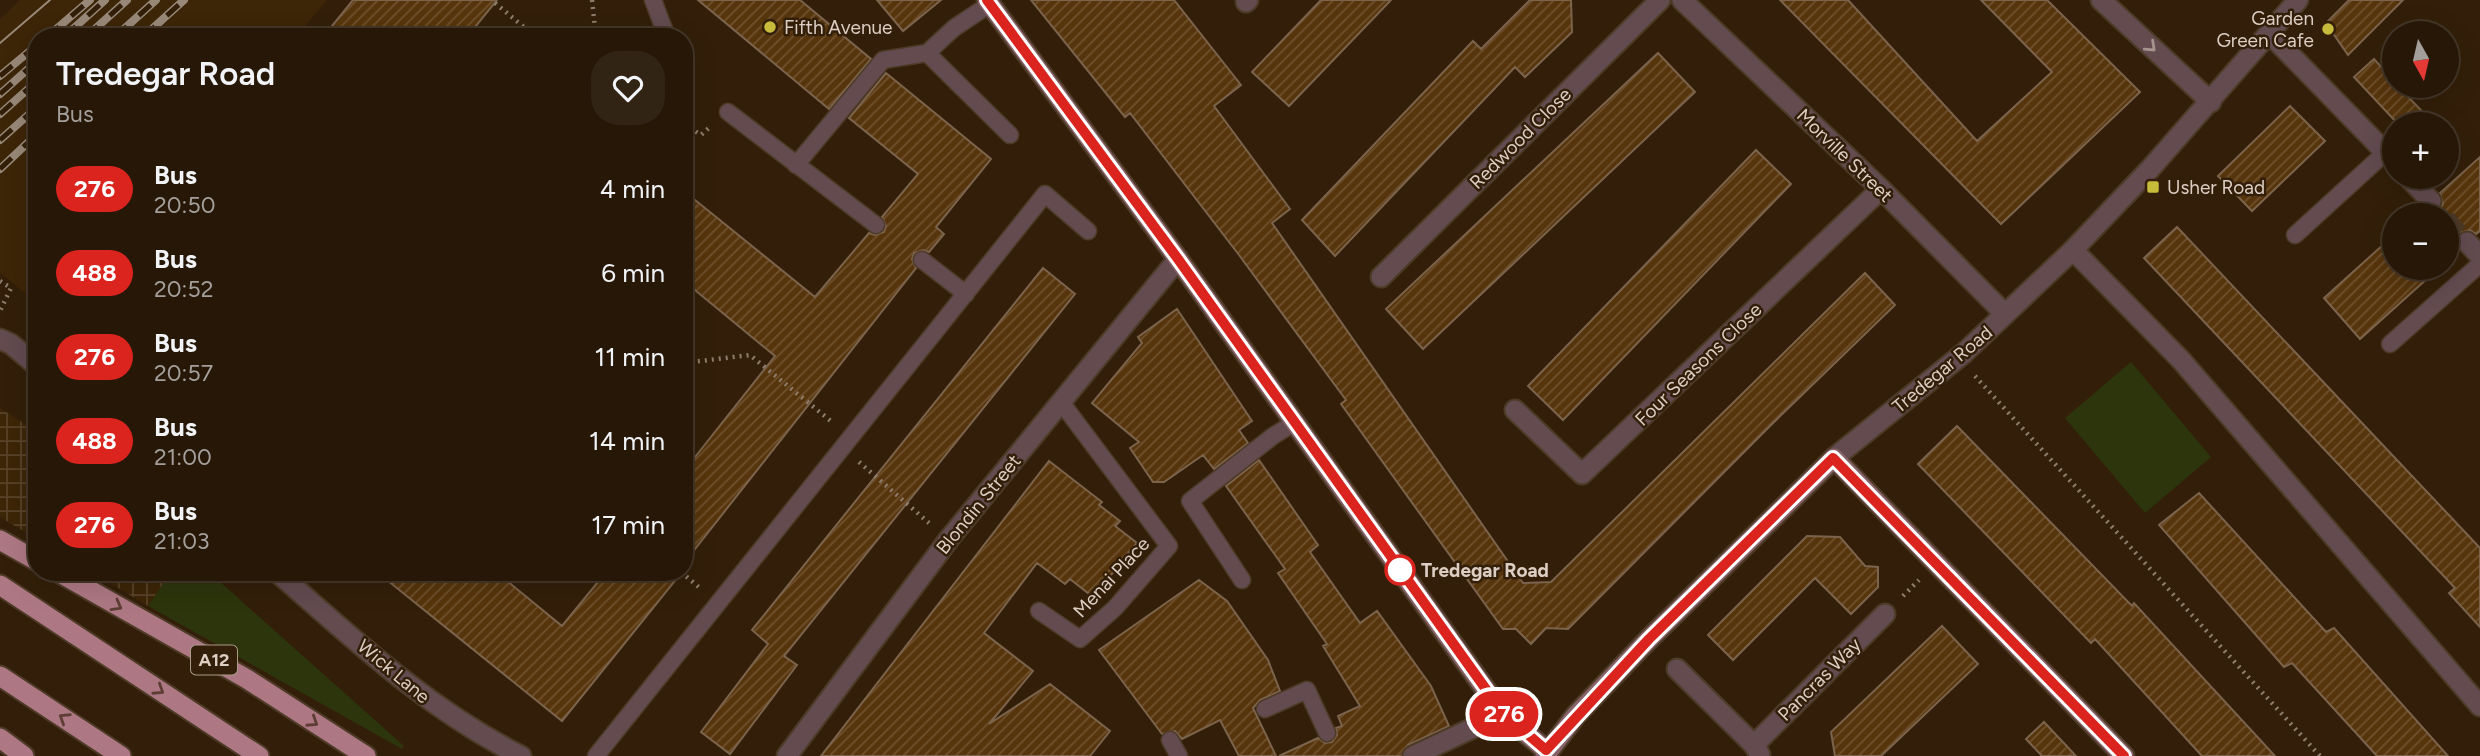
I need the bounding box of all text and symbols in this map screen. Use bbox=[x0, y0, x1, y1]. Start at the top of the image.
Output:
place label: Garden Green Cafe bbox=[2216, 7, 2314, 52]
place label: Fifth Avenue bbox=[784, 16, 892, 39]
marker: Fifth Avenue bbox=[762, 19, 778, 35]
marker: Garden Green Cafe bbox=[2320, 21, 2336, 37]
north arrow bbox=[2382, 21, 2459, 98]
map controls bbox=[2382, 21, 2459, 280]
one-way arrow bbox=[2143, 38, 2156, 51]
button: heart bbox=[591, 51, 665, 125]
text: Tredegar Road bbox=[56, 54, 275, 93]
street label: Redwood Close bbox=[1465, 83, 1576, 194]
text: Bus bbox=[56, 100, 94, 128]
street label: Morville Street bbox=[1792, 104, 1897, 207]
button: + bbox=[2382, 112, 2459, 189]
text: Bus bbox=[154, 159, 197, 191]
text: 4 min bbox=[600, 173, 665, 205]
text: 276 bbox=[74, 174, 115, 203]
place label: Usher Road bbox=[2167, 176, 2265, 199]
marker: Usher Road bbox=[2145, 179, 2161, 195]
text: 20:50 bbox=[154, 191, 215, 219]
button: − bbox=[2382, 203, 2459, 280]
text: Bus bbox=[154, 243, 197, 275]
text: 6 min bbox=[601, 257, 665, 289]
text: 488 bbox=[72, 258, 117, 287]
text: 20:52 bbox=[154, 275, 214, 303]
street label: Four Seasons Close bbox=[1630, 298, 1766, 431]
street label: Tredegar Road bbox=[1888, 321, 1997, 418]
text: Bus bbox=[154, 327, 197, 359]
text: 11 min bbox=[594, 341, 665, 373]
text: 276 bbox=[74, 342, 115, 371]
text: 20:57 bbox=[154, 359, 213, 387]
text: Bus bbox=[154, 411, 197, 443]
text: 14 min bbox=[589, 425, 665, 457]
text: 488 bbox=[72, 426, 117, 455]
text: 21:00 bbox=[154, 443, 212, 471]
street label: Blondin Street bbox=[931, 450, 1026, 559]
text: Bus bbox=[154, 495, 197, 527]
text: 17 min bbox=[591, 509, 665, 541]
text: 276 bbox=[74, 510, 115, 539]
text: 21:03 bbox=[154, 527, 209, 555]
street label: Menai Place bbox=[1068, 532, 1154, 622]
marker: Tredegar Road bbox=[1385, 555, 1415, 585]
place label: Tredegar Road bbox=[1421, 559, 1549, 582]
one-way arrow bbox=[110, 598, 122, 611]
street label: Pancras Way bbox=[1773, 633, 1866, 726]
street label: Wick Lane bbox=[353, 634, 435, 708]
road number: A12 bbox=[191, 646, 237, 674]
one-way arrow bbox=[151, 682, 164, 695]
line badge: 276 bbox=[1464, 691, 1544, 737]
text: 276 bbox=[1483, 699, 1525, 728]
one-way arrow bbox=[305, 713, 318, 726]
one-way arrow bbox=[59, 714, 72, 727]

